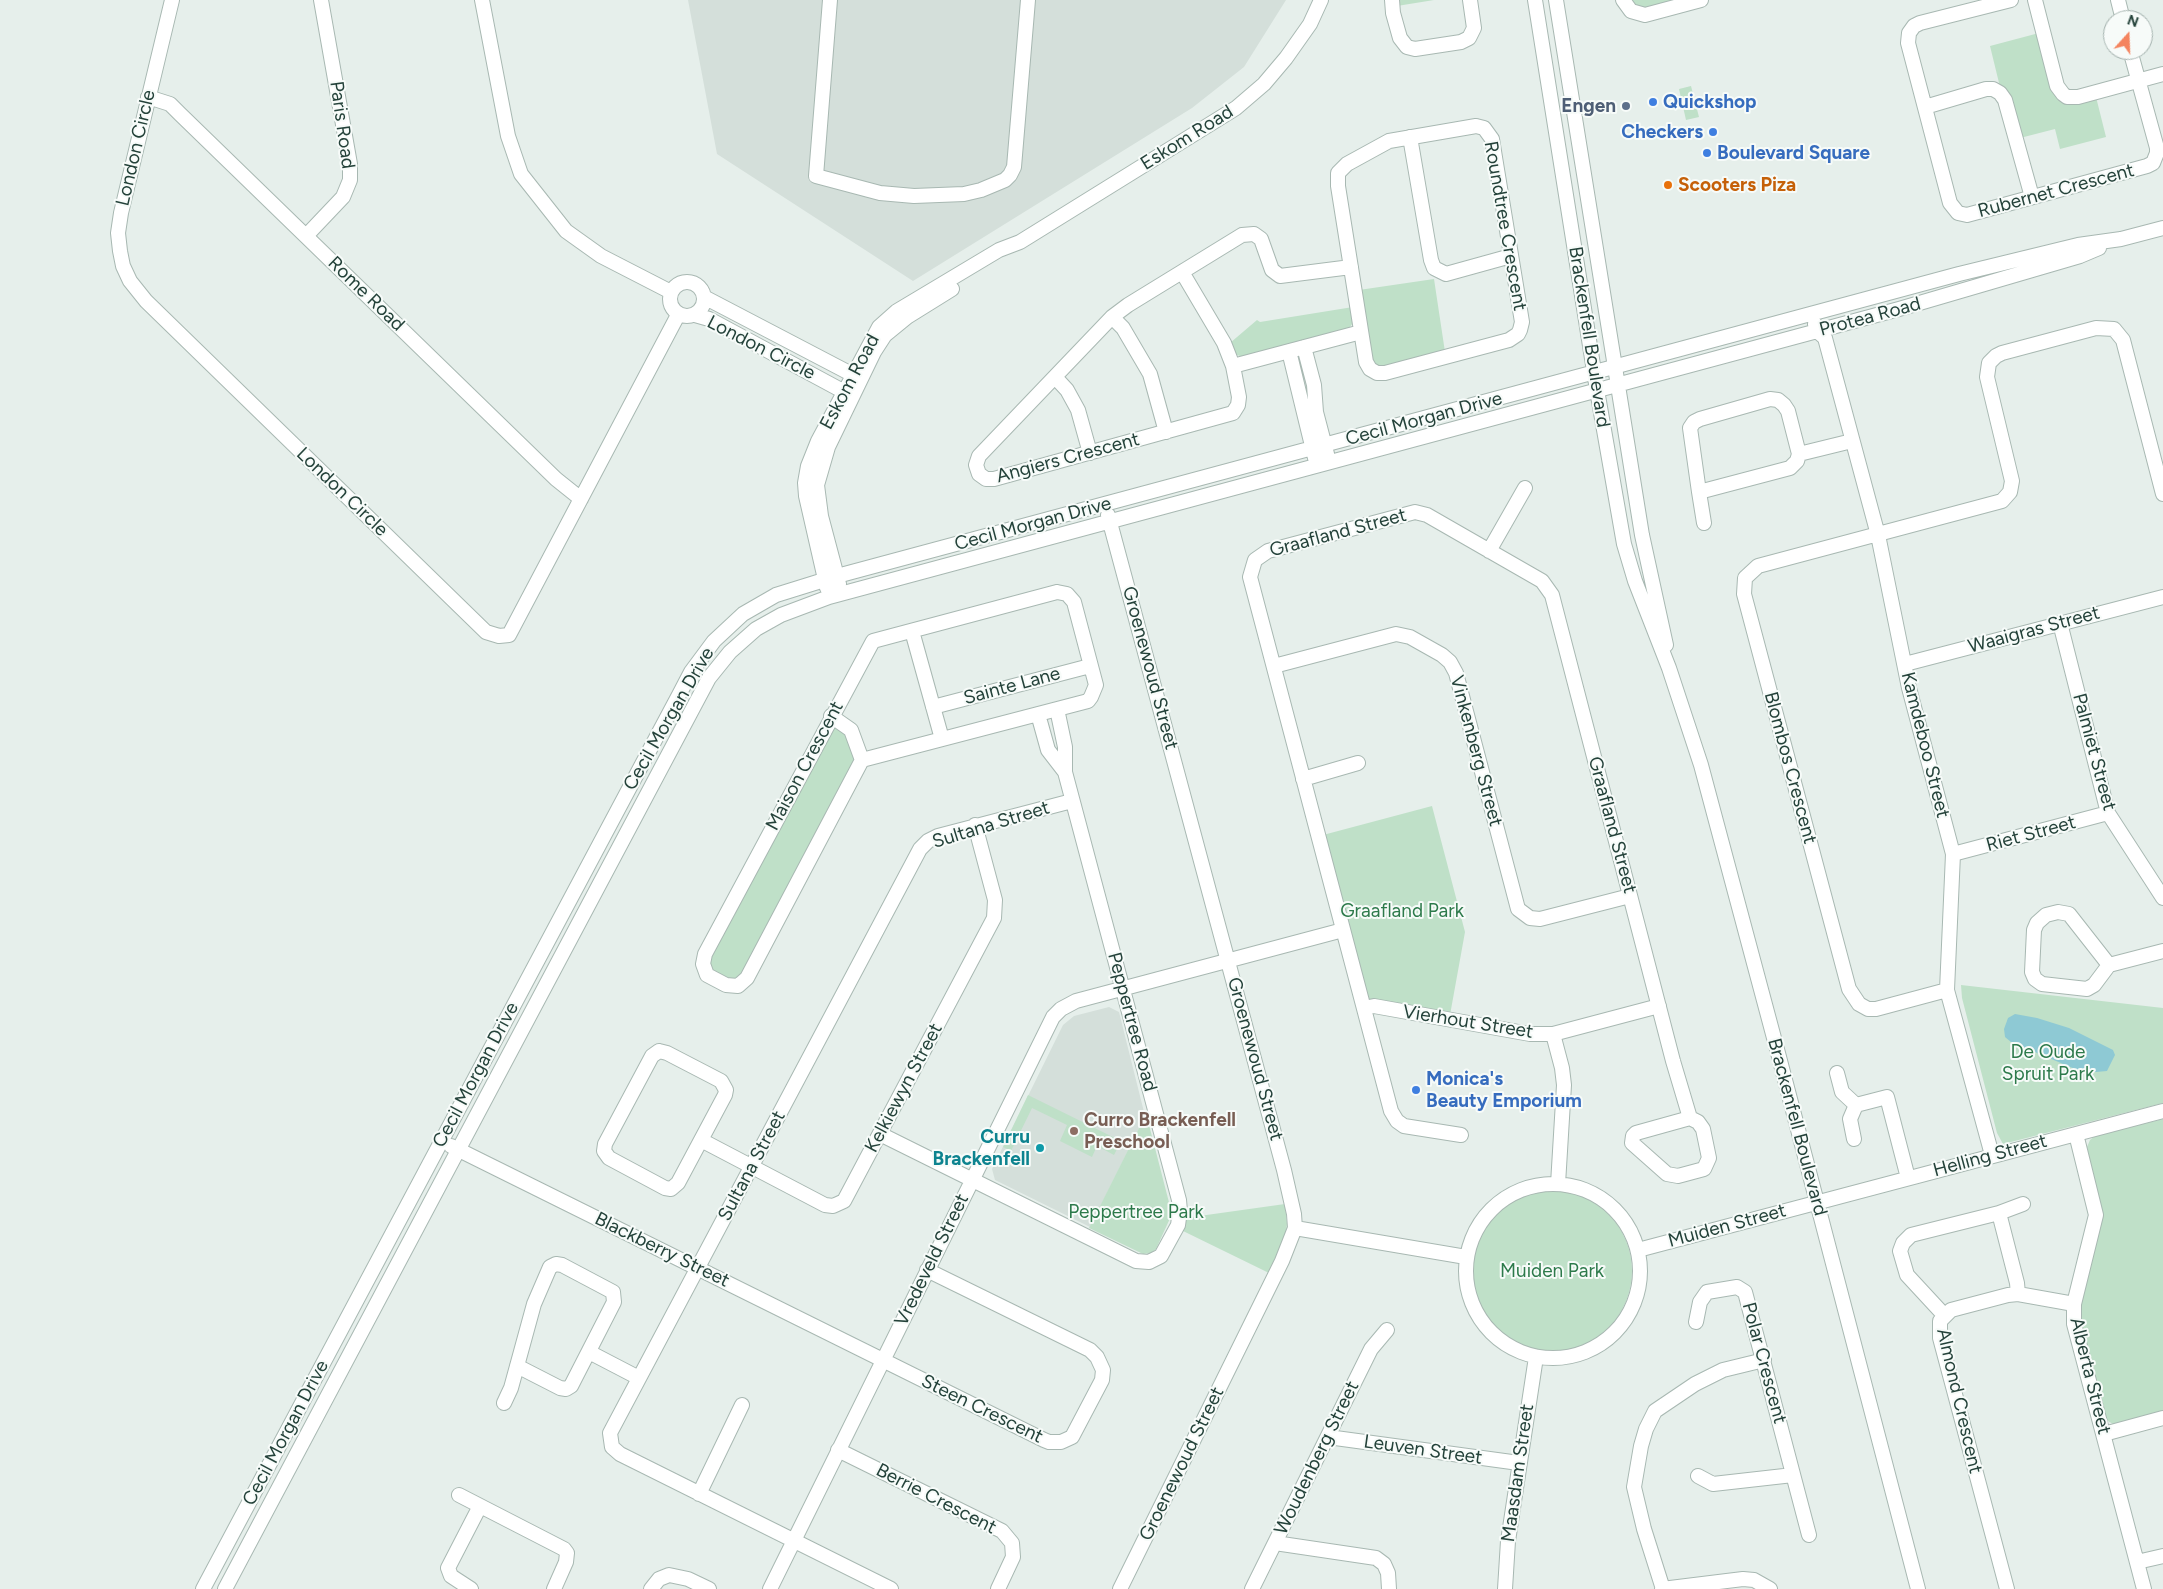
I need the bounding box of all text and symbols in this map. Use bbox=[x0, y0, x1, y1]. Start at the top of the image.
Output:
north arrow bbox=[2103, 10, 2153, 60]
text: N bbox=[2125, 12, 2141, 31]
street label: Paris Road bbox=[325, 80, 359, 170]
street label: London Circle bbox=[112, 88, 160, 208]
place label: Quickshop bbox=[1663, 91, 1756, 113]
place label: Engen bbox=[1561, 95, 1616, 117]
marker: Quickshop bbox=[1647, 96, 1659, 108]
marker: Engen bbox=[1620, 100, 1632, 112]
street label: Eskom Road bbox=[1137, 101, 1237, 175]
place label: Checkers bbox=[1621, 121, 1703, 143]
marker: Checkers bbox=[1707, 126, 1719, 138]
street label: Roundtree Crescent bbox=[1479, 139, 1531, 313]
place label: Boulevard Square bbox=[1717, 142, 1870, 164]
marker: Boulevard Square bbox=[1701, 147, 1713, 159]
street label: Rubernet Crescent bbox=[1975, 159, 2137, 223]
place label: Scooters Piza bbox=[1678, 174, 1796, 196]
marker: Scooters Piza bbox=[1662, 179, 1674, 191]
street label: Brackenfell Boulevard bbox=[1563, 245, 1615, 429]
street label: Rome Road bbox=[323, 252, 409, 336]
street label: Protea Road bbox=[1817, 293, 1923, 341]
street label: London Circle bbox=[703, 311, 819, 385]
street label: Eskom Road bbox=[815, 330, 885, 434]
street label: Cecil Morgan Drive bbox=[1343, 387, 1505, 451]
street label: Angiers Crescent bbox=[994, 428, 1142, 488]
street label: London Circle bbox=[292, 443, 392, 541]
street label: Cecil Morgan Drive bbox=[952, 492, 1114, 556]
street label: Graafland Street bbox=[1267, 504, 1409, 562]
street label: Groenewoud Street bbox=[1117, 584, 1183, 752]
street label: Waaigras Street bbox=[1966, 601, 2102, 659]
street label: Cecil Morgan Drive bbox=[619, 643, 719, 795]
street label: Sainte Lane bbox=[961, 662, 1063, 710]
street label: Kamdeboo Street bbox=[1896, 670, 1954, 820]
street label: Vinkenberg Street bbox=[1445, 673, 1507, 829]
street label: Blombos Crescent bbox=[1759, 689, 1821, 847]
street label: Palmiet Street bbox=[2067, 691, 2121, 813]
street label: Maison Crescent bbox=[761, 697, 849, 835]
street label: Graafland Street bbox=[1583, 754, 1641, 896]
street label: Sultana Street bbox=[930, 796, 1052, 854]
street label: Riet Street bbox=[1984, 811, 2078, 857]
park label: Graafland Park bbox=[1340, 900, 1464, 922]
street label: Peppertree Road bbox=[1102, 950, 1162, 1094]
street label: Groenewoud Street bbox=[1222, 975, 1288, 1143]
street label: Cecil Morgan Drive bbox=[428, 998, 524, 1152]
street label: Vierhout Street bbox=[1401, 1000, 1535, 1044]
street label: Kelkiewyn Street bbox=[860, 1019, 948, 1157]
street label: Brackenfell Boulevard bbox=[1762, 1036, 1832, 1218]
park label: De Oude Spruit Park bbox=[2002, 1041, 2094, 1085]
place label: Monica's Beauty Emporium bbox=[1426, 1068, 1582, 1112]
marker: Monica's Beauty Emporium bbox=[1410, 1084, 1422, 1096]
street label: Sultana Street bbox=[713, 1107, 791, 1225]
place label: Curro Brackenfell Preschool bbox=[1084, 1109, 1236, 1153]
marker: Curro Brackenfell Preschool bbox=[1068, 1125, 1080, 1137]
place label: Curru Brackenfell bbox=[933, 1126, 1030, 1170]
street label: Helling Street bbox=[1931, 1130, 2049, 1182]
marker: Curru Brackenfell bbox=[1034, 1142, 1046, 1154]
street label: Vredeveld Street bbox=[890, 1190, 974, 1330]
street label: Muiden Street bbox=[1666, 1199, 1788, 1253]
park label: Peppertree Park bbox=[1068, 1201, 1204, 1223]
street label: Blackberry Street bbox=[591, 1207, 733, 1293]
park label: Muiden Park bbox=[1500, 1260, 1604, 1282]
street label: Polar Crescent bbox=[1737, 1300, 1791, 1426]
street label: Alberta Street bbox=[2064, 1315, 2116, 1437]
street label: Almond Crescent bbox=[1931, 1326, 1987, 1476]
street label: Cecil Morgan Drive bbox=[238, 1356, 334, 1510]
street label: Steen Crescent bbox=[917, 1370, 1047, 1448]
street label: Woudenberg Street bbox=[1270, 1377, 1364, 1539]
street label: Groenewoud Street bbox=[1135, 1383, 1229, 1545]
street label: Maasdam Street bbox=[1497, 1402, 1539, 1544]
street label: Leuven Street bbox=[1362, 1430, 1484, 1470]
street label: Berrie Crescent bbox=[872, 1459, 1000, 1539]

